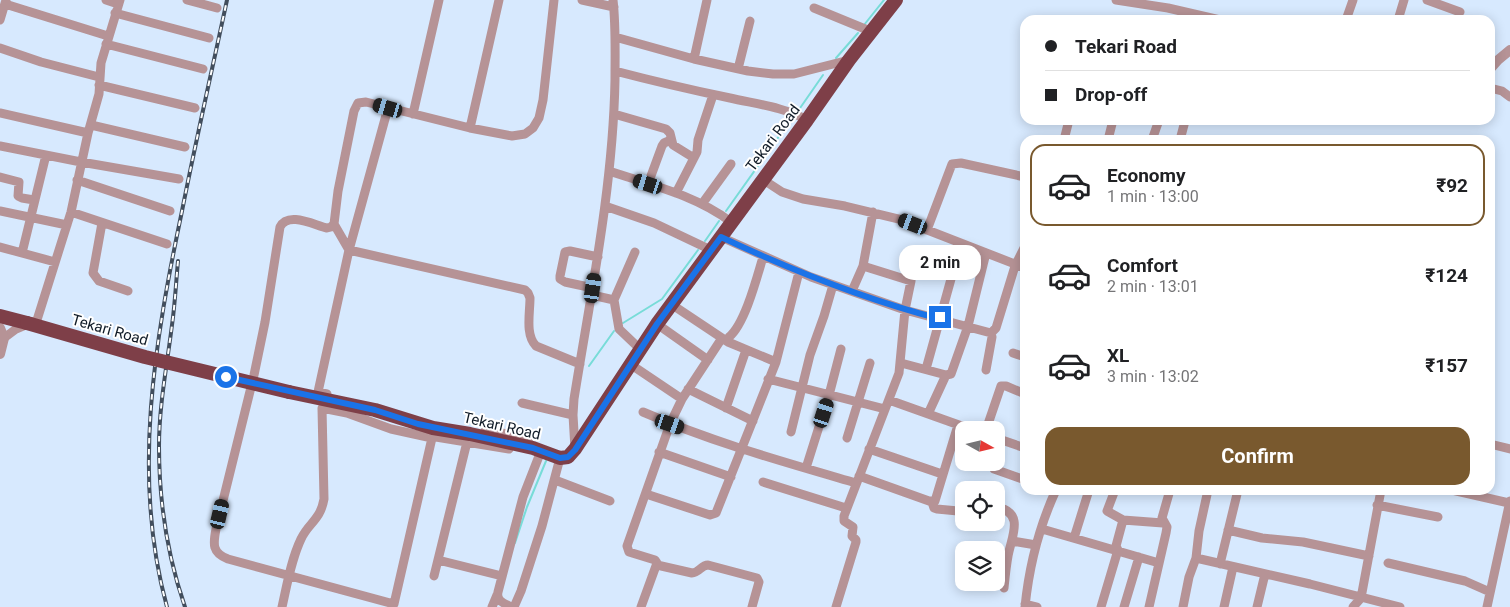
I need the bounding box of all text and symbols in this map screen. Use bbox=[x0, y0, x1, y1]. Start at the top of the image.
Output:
text: Tekari Road bbox=[1075, 35, 1177, 58]
text: Drop-off bbox=[1075, 83, 1147, 106]
car bbox=[371, 97, 404, 119]
street label: Tekari Road bbox=[742, 101, 804, 175]
icon: car bbox=[1047, 163, 1092, 208]
text: Economy bbox=[1107, 164, 1186, 187]
car bbox=[631, 172, 664, 196]
text: ₹92 bbox=[1436, 174, 1468, 197]
text: 1 min · 13:00 bbox=[1107, 187, 1199, 206]
car bbox=[896, 212, 929, 236]
callout: 2 min bbox=[899, 244, 981, 280]
text: 2 min bbox=[920, 253, 960, 272]
icon: car bbox=[1047, 253, 1092, 298]
text: Comfort bbox=[1107, 254, 1178, 277]
text: ₹124 bbox=[1425, 264, 1468, 287]
car bbox=[583, 272, 602, 304]
text: 2 min · 13:01 bbox=[1107, 277, 1199, 296]
route end bbox=[929, 306, 951, 328]
street label: Tekari Road bbox=[70, 310, 150, 350]
icon: car bbox=[1047, 343, 1092, 388]
text: XL bbox=[1107, 344, 1129, 367]
text: ₹157 bbox=[1425, 354, 1468, 377]
route start bbox=[215, 366, 237, 388]
text: 3 min · 13:02 bbox=[1107, 367, 1199, 386]
car bbox=[812, 396, 835, 430]
street label: Tekari Road bbox=[462, 408, 542, 444]
car bbox=[653, 412, 686, 436]
north arrow bbox=[955, 421, 1005, 471]
map controls bbox=[955, 421, 1005, 591]
button: Confirm bbox=[1045, 427, 1470, 485]
button: locate bbox=[955, 481, 1005, 531]
car bbox=[209, 498, 230, 530]
button: layers bbox=[955, 541, 1005, 591]

